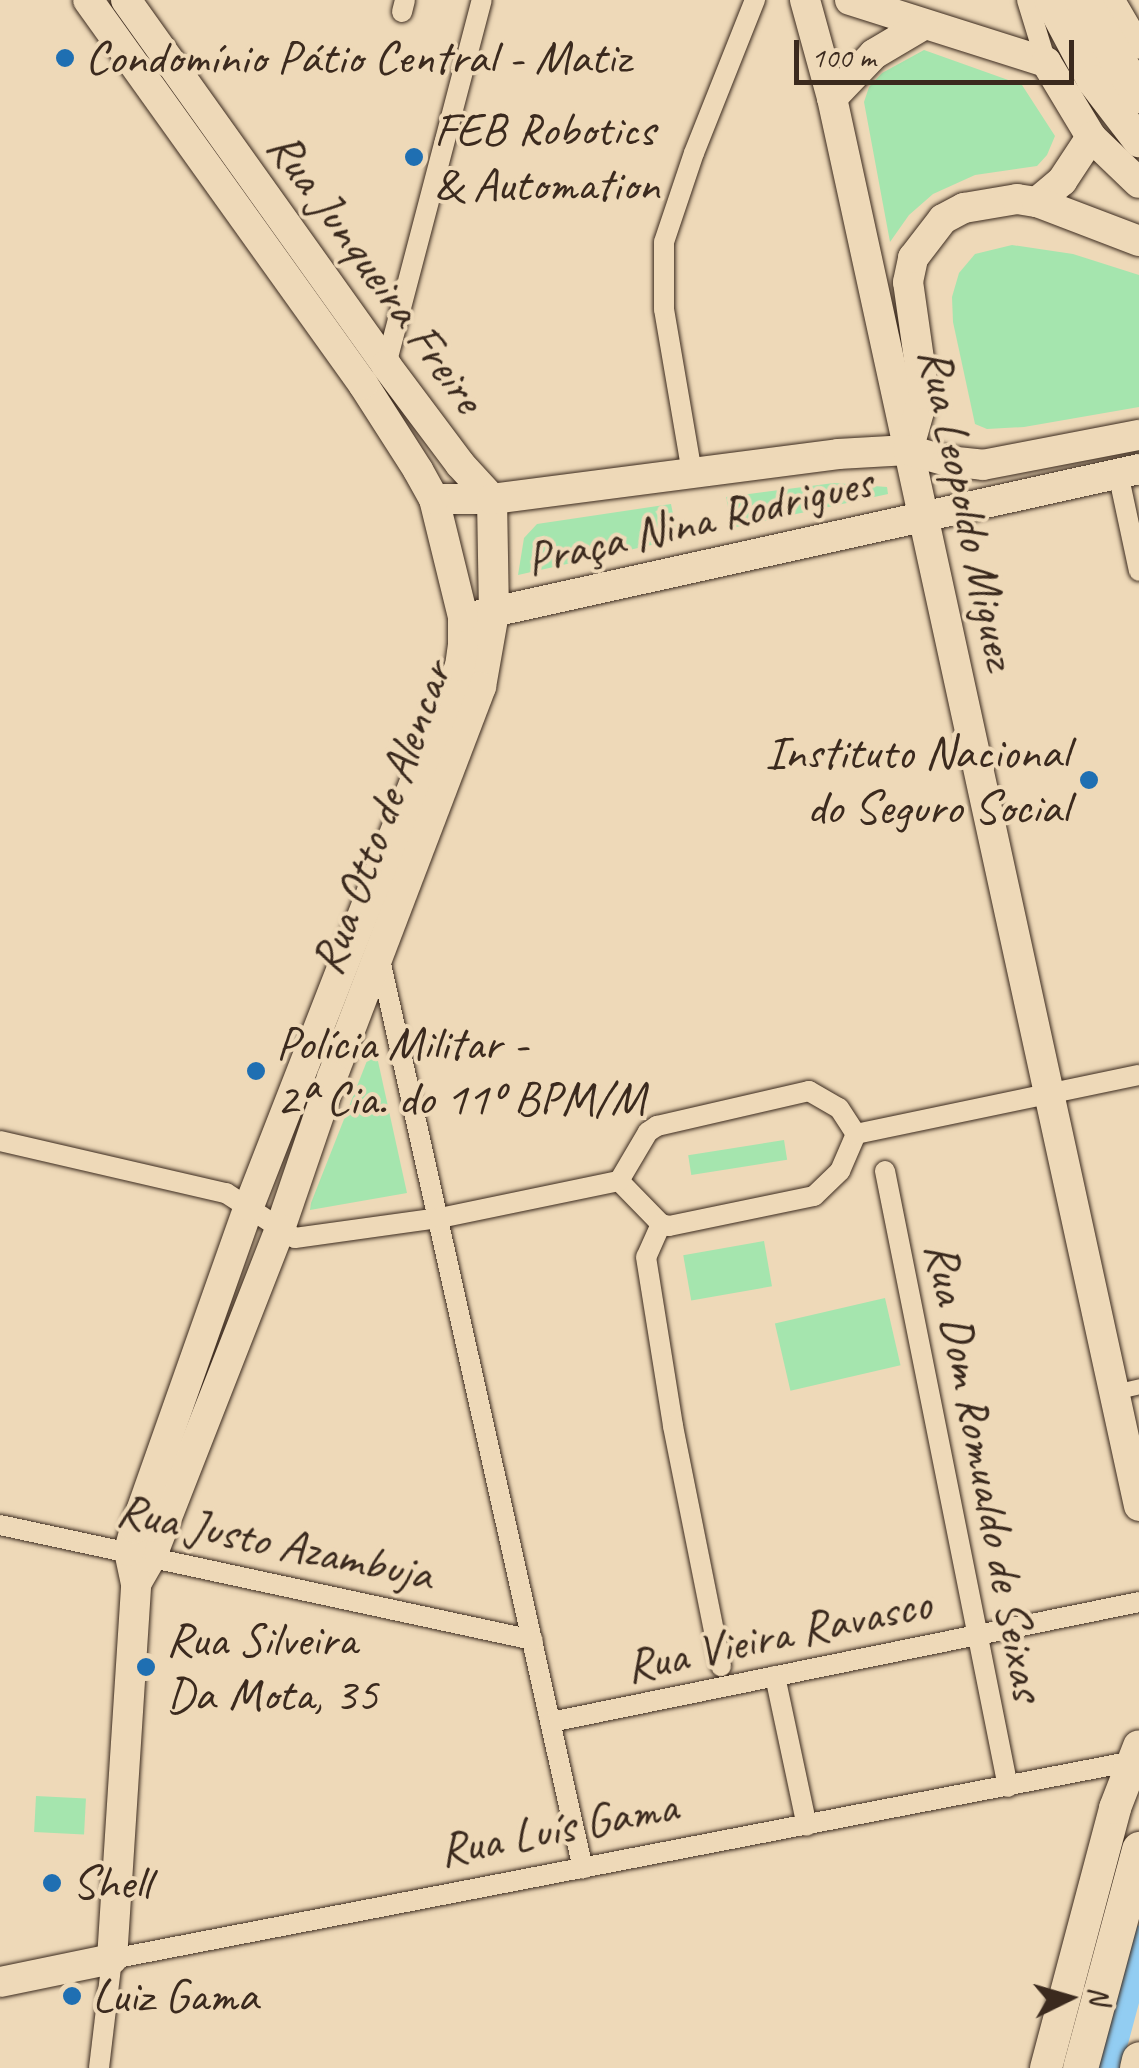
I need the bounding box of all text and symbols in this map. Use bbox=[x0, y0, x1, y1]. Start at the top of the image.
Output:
scale bar bbox=[799, 20, 1079, 82]
place label: Condomínio Pátio Central - Matiz bbox=[85, 29, 629, 87]
text: 100 m bbox=[811, 38, 876, 76]
marker: Condomínio Pátio Central - Matiz bbox=[54, 47, 76, 69]
place label: FEB Robotics & Automation bbox=[434, 100, 659, 213]
street label: Rua Junqueira Freire bbox=[256, 121, 496, 423]
marker: FEB Robotics & Automation bbox=[403, 146, 425, 168]
street label: Rua Leopoldo Miguez bbox=[906, 343, 1030, 673]
street label: Praça Nina Rodrigues bbox=[519, 453, 879, 589]
street label: Rua Otto de Alencar bbox=[298, 654, 464, 982]
place label: Instituto Nacional do Seguro Social bbox=[766, 723, 1069, 836]
marker: Instituto Nacional do Seguro Social bbox=[1078, 769, 1100, 791]
place label: Polícia Militar - 2ª Cia. do 11º BPM/M bbox=[276, 1014, 645, 1127]
marker: Polícia Militar - 2ª Cia. do 11º BPM/M bbox=[245, 1060, 267, 1082]
street label: Rua Dom Romualdo de Seixas bbox=[912, 1238, 1058, 1704]
street label: Rua Justo Azambuja bbox=[111, 1480, 439, 1604]
street label: Rua Vieira Ravasco bbox=[620, 1574, 936, 1696]
place label: Rua Silveira Da Mota, 35 bbox=[166, 1610, 377, 1723]
marker: Rua Silveira Da Mota, 35 bbox=[135, 1656, 157, 1678]
street label: Rua Luís Gama bbox=[436, 1777, 680, 1879]
place label: Shell bbox=[72, 1854, 150, 1912]
marker: Shell bbox=[41, 1872, 63, 1894]
north arrow bbox=[1019, 1948, 1119, 2048]
place label: Luiz Gama bbox=[92, 1967, 254, 2025]
marker: Luiz Gama bbox=[61, 1985, 83, 2007]
text: N bbox=[1081, 1985, 1118, 2006]

